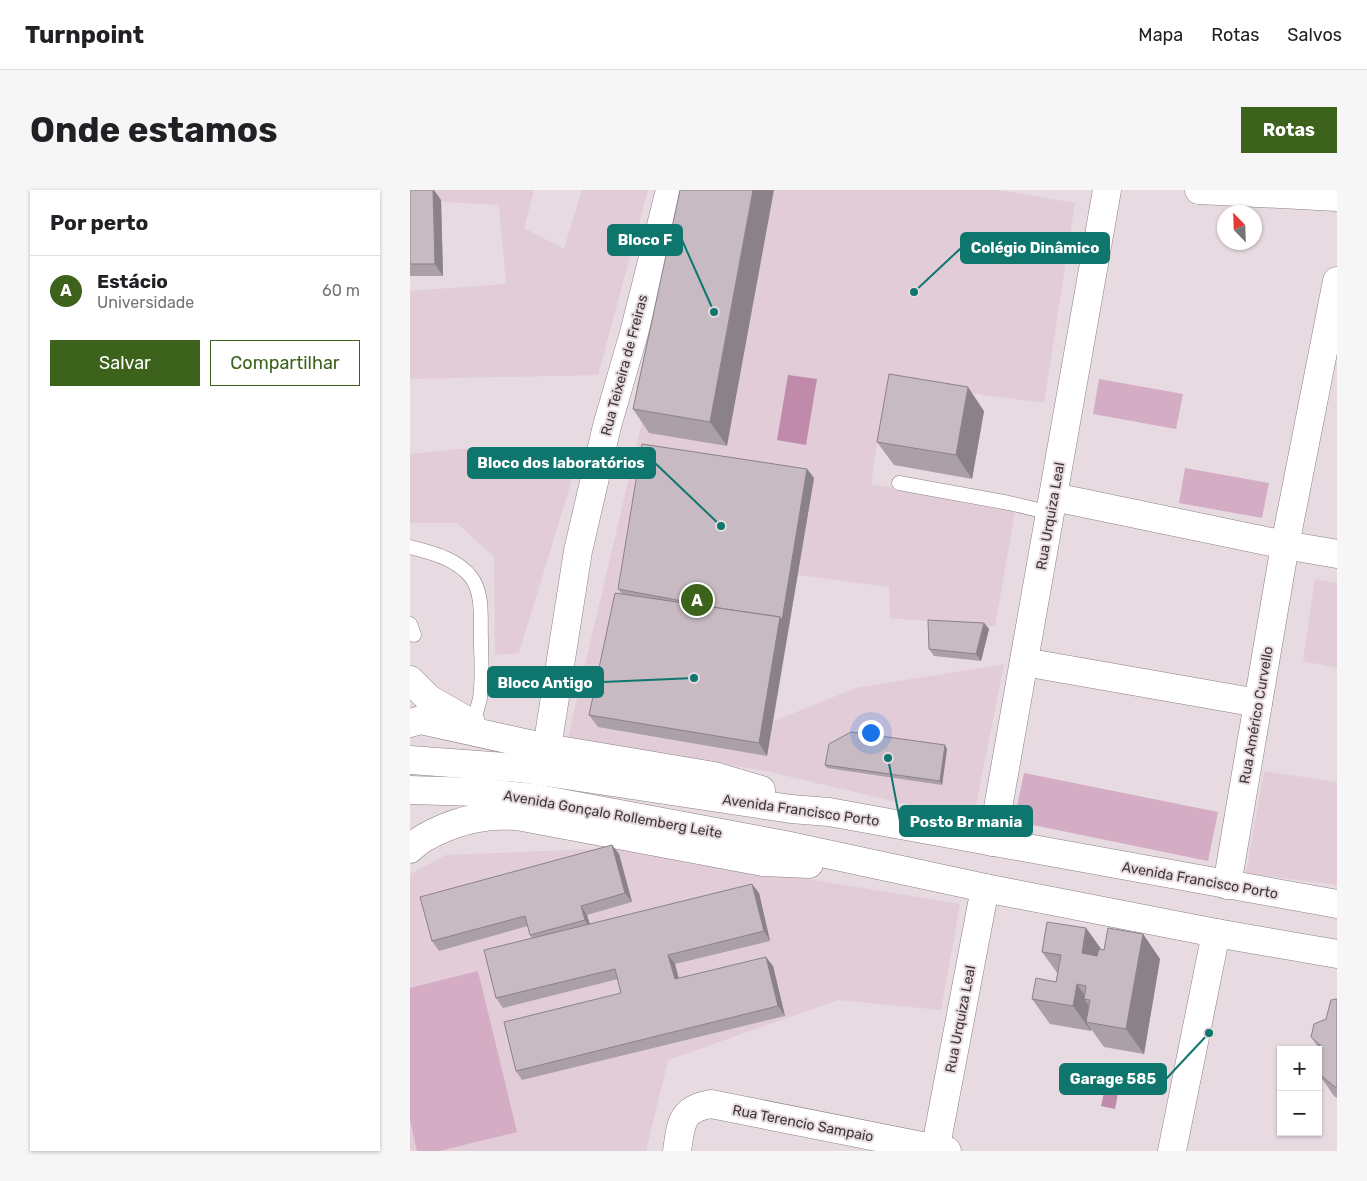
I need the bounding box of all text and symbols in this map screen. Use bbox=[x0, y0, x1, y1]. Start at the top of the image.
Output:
text: Turnpoint bbox=[25, 21, 144, 49]
text: Mapa bbox=[1138, 24, 1183, 46]
text: Rotas bbox=[1211, 24, 1259, 46]
text: Salvos bbox=[1287, 24, 1342, 46]
button: Rotas bbox=[1241, 107, 1337, 153]
text: Onde estamos bbox=[30, 109, 278, 151]
north arrow bbox=[1217, 205, 1262, 250]
text: Por perto bbox=[50, 210, 148, 235]
callout: Bloco F bbox=[608, 225, 682, 255]
text: Bloco F bbox=[618, 231, 672, 249]
callout: Colégio Dinâmico bbox=[961, 233, 1109, 263]
text: Colégio Dinâmico bbox=[971, 239, 1099, 257]
text: Estácio bbox=[97, 270, 168, 293]
text: A bbox=[60, 281, 72, 300]
text: 60 m bbox=[322, 281, 360, 300]
text: Universidade bbox=[97, 293, 194, 312]
street label: Rua Teixeira de Freiras bbox=[597, 293, 652, 438]
button: Salvar bbox=[50, 340, 200, 386]
button: Compartilhar bbox=[210, 340, 360, 386]
callout: Bloco dos laboratórios bbox=[468, 448, 655, 478]
text: Bloco dos laboratórios bbox=[477, 454, 645, 472]
street label: Rua Urquiza Leal bbox=[1033, 461, 1068, 571]
pin: A bbox=[681, 581, 713, 619]
street label: Rua Américo Curvello bbox=[1236, 645, 1277, 785]
callout: Bloco Antigo bbox=[488, 667, 603, 697]
text: Bloco Antigo bbox=[497, 674, 593, 692]
your location bbox=[858, 720, 884, 746]
street label: Avenida Gonçalo Rollemberg Leite bbox=[502, 787, 724, 842]
street label: Avenida Francisco Porto bbox=[721, 791, 880, 830]
callout: Posto Br mania bbox=[900, 806, 1032, 836]
text: Posto Br mania bbox=[910, 813, 1022, 831]
street label: Avenida Francisco Porto bbox=[1121, 858, 1279, 903]
street label: Rua Urquiza Leal bbox=[942, 964, 979, 1074]
map controls bbox=[1277, 1046, 1322, 1136]
button: + bbox=[1277, 1046, 1322, 1091]
callout: Garage 585 bbox=[1060, 1064, 1166, 1094]
text: Garage 585 bbox=[1070, 1070, 1156, 1088]
button: − bbox=[1277, 1091, 1322, 1136]
street label: Rua Terencio Sampaio bbox=[731, 1101, 875, 1146]

